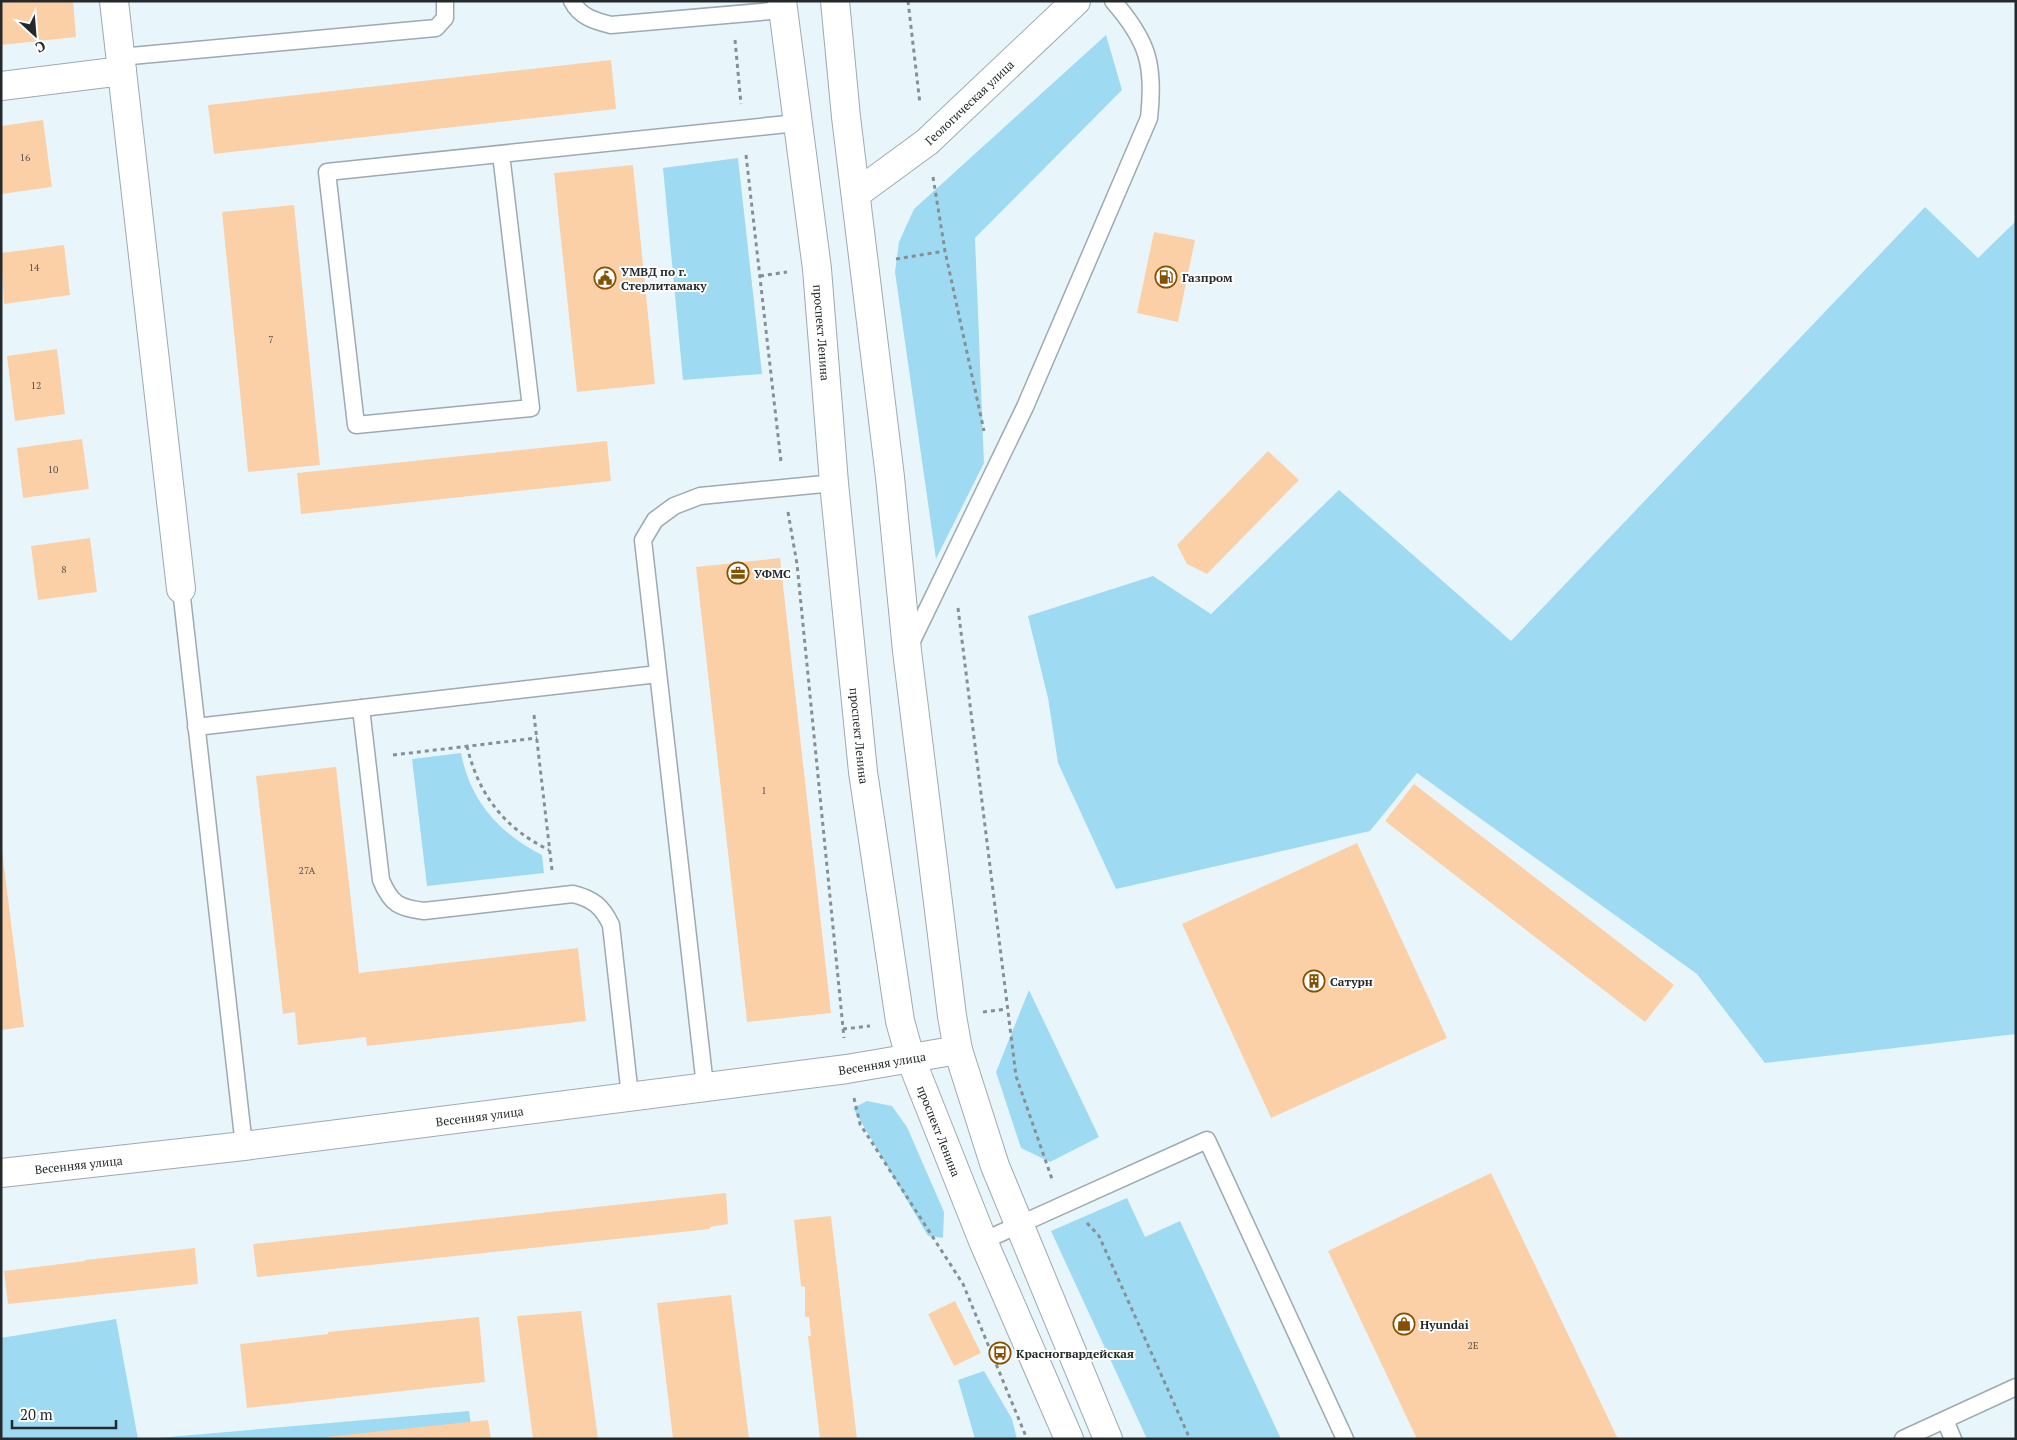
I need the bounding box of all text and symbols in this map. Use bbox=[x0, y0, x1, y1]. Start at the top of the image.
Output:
north arrow bbox=[10, 10, 60, 60]
text: С bbox=[33, 37, 49, 58]
street label: Геологическая улица bbox=[921, 56, 1017, 148]
house number: 16 bbox=[20, 151, 31, 164]
house number: 14 bbox=[29, 261, 40, 274]
place label: УМВД по г. Стерлитамаку bbox=[621, 264, 707, 293]
fuel station icon: Газпром bbox=[1154, 265, 1178, 289]
public building icon: УМВД по г. Стерлитамаку bbox=[593, 266, 617, 290]
place label: Газпром bbox=[1182, 270, 1233, 285]
street label: проспект Ленина bbox=[811, 284, 833, 381]
house number: 7 bbox=[268, 333, 274, 346]
house number: 12 bbox=[31, 379, 41, 392]
house number: 10 bbox=[48, 463, 58, 476]
office icon: УФМС bbox=[726, 561, 750, 585]
house number: 8 bbox=[61, 563, 67, 576]
place label: УФМС bbox=[754, 566, 791, 581]
street label: проспект Ленина bbox=[847, 687, 872, 785]
house number: 1 bbox=[761, 784, 767, 797]
house number: 27А bbox=[299, 864, 316, 877]
building icon: Сатурн bbox=[1302, 969, 1326, 993]
place label: Сатурн bbox=[1330, 974, 1373, 989]
street label: Весенняя улица bbox=[838, 1048, 927, 1078]
street label: проспект Ленина bbox=[914, 1083, 964, 1179]
street label: Весенняя улица bbox=[435, 1103, 524, 1129]
street label: Весенняя улица bbox=[34, 1152, 123, 1177]
shop icon: Hyundai bbox=[1392, 1312, 1416, 1336]
place label: Hyundai bbox=[1420, 1317, 1469, 1332]
house number: 2Е bbox=[1467, 1339, 1479, 1352]
bus stop icon: Красногвардейская bbox=[988, 1341, 1012, 1365]
place label: Красногвардейская bbox=[1016, 1346, 1134, 1361]
scale bar bbox=[12, 1398, 116, 1430]
text: 20 m bbox=[20, 1404, 53, 1424]

